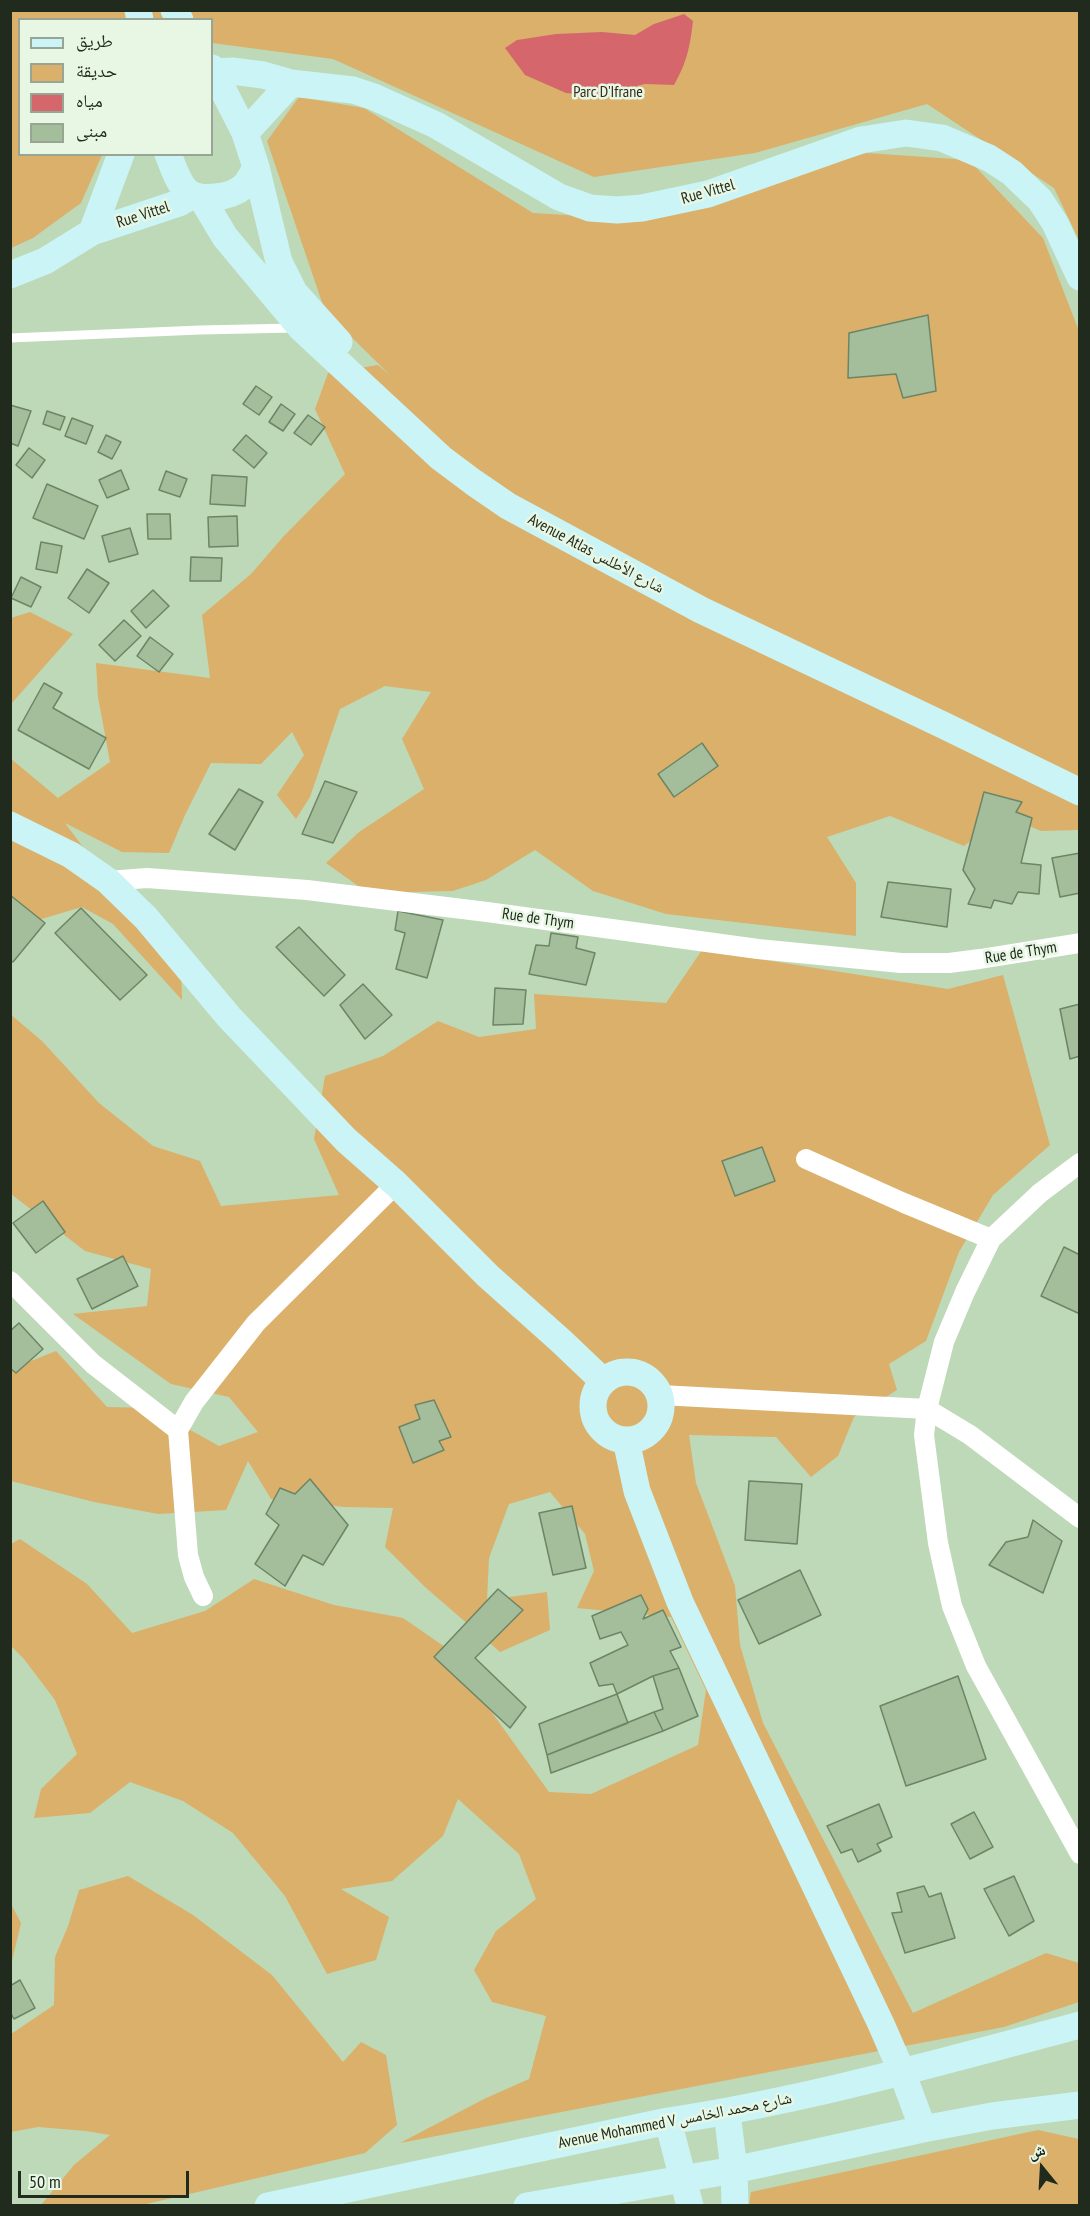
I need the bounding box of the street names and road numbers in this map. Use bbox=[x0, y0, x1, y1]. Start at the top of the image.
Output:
street label: Rue Vittel bbox=[679, 175, 737, 209]
street label: Rue Vittel bbox=[114, 197, 172, 233]
street label: Avenue Atlas شارع الأطلس bbox=[525, 510, 667, 598]
street label: Rue de Thym bbox=[501, 904, 575, 934]
street label: Rue de Thym bbox=[984, 938, 1058, 968]
street label: Avenue Mohammed V شارع محمد الخامس bbox=[556, 2089, 794, 2153]

